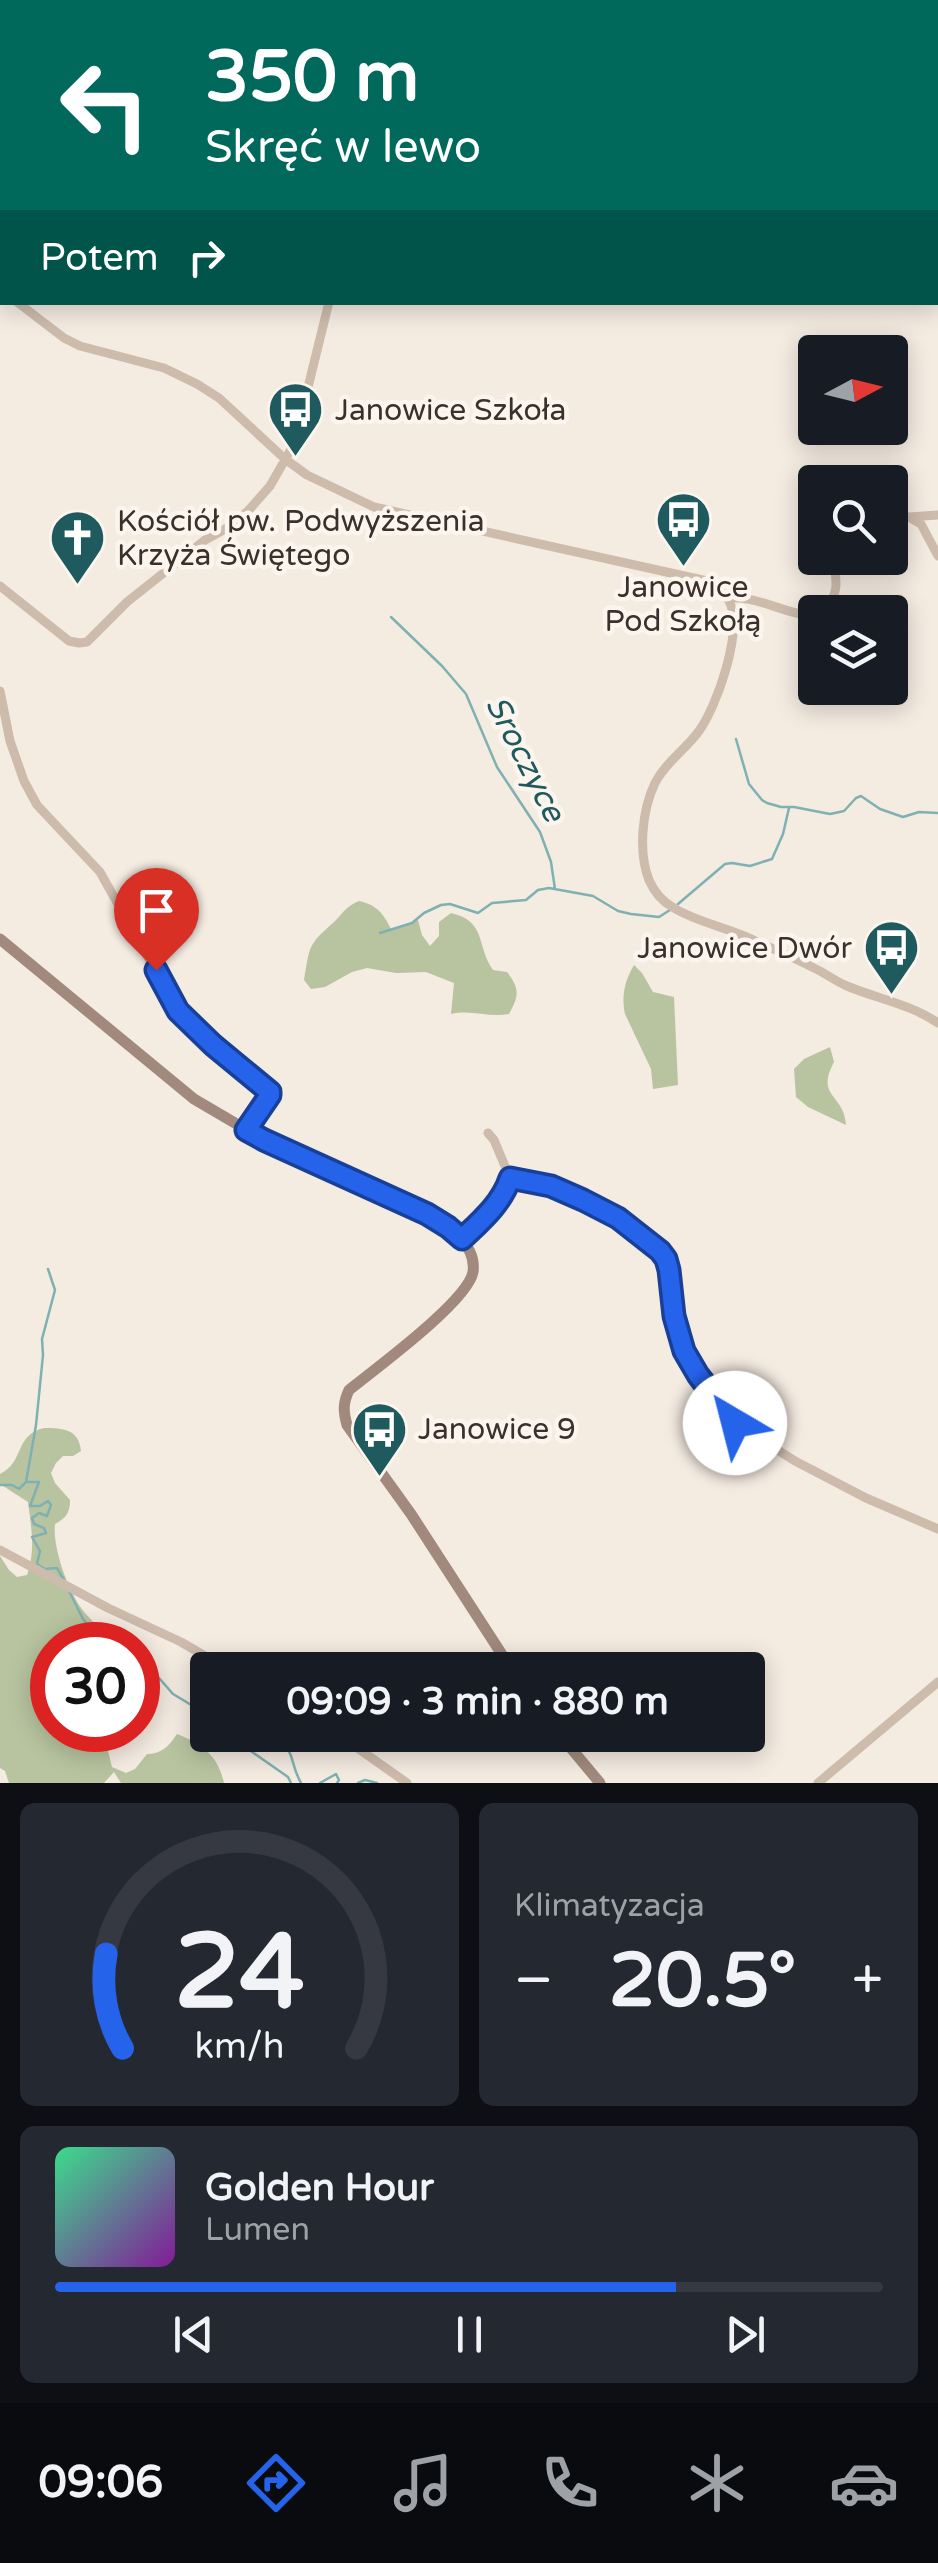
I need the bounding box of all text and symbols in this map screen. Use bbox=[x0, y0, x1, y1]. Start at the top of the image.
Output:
text: 350 m bbox=[205, 36, 419, 120]
icon: left bbox=[40, 40, 170, 170]
text: Skręć w lewo bbox=[205, 121, 481, 175]
icon: right bbox=[179, 230, 234, 285]
text: Potem bbox=[40, 235, 159, 281]
north arrow bbox=[798, 335, 908, 445]
map controls bbox=[798, 335, 908, 705]
bus stop icon: Janowice Szkoła bbox=[266, 380, 326, 459]
place label: Janowice Szkoła bbox=[335, 392, 566, 429]
button: search bbox=[798, 465, 908, 575]
bus stop icon: Janowice Pod Szkołą bbox=[653, 489, 713, 568]
place label: Kościół pw. Podwyższenia Krzyża Świętego bbox=[117, 503, 485, 574]
church icon: Kościół pw. Podwyższenia Krzyża Świętego bbox=[48, 508, 108, 587]
place label: Janowice Pod Szkołą bbox=[605, 569, 761, 640]
button: layers bbox=[798, 595, 908, 705]
water label: Sroczyce bbox=[477, 690, 574, 830]
pin bbox=[114, 868, 199, 971]
icon: arrive bbox=[129, 883, 184, 938]
bus stop icon: Janowice Dwór bbox=[861, 918, 921, 997]
place label: Janowice Dwór bbox=[637, 930, 852, 967]
position arrow bbox=[683, 1371, 787, 1475]
bus stop icon: Janowice 9 bbox=[349, 1399, 409, 1478]
place label: Janowice 9 bbox=[418, 1411, 576, 1448]
speed limit sign: 30 bbox=[30, 1622, 160, 1752]
text: 09:09 · 3 min · 880 m bbox=[286, 1679, 669, 1725]
text: Klimatyzacja bbox=[514, 1887, 705, 1925]
text: 24 bbox=[174, 1911, 305, 2036]
text: 20.5° bbox=[609, 1936, 796, 2026]
text: − bbox=[514, 1948, 553, 2014]
text: + bbox=[852, 1948, 883, 2014]
text: km/h bbox=[195, 2025, 284, 2068]
text: Golden Hour bbox=[205, 2165, 434, 2211]
text: Lumen bbox=[205, 2211, 310, 2249]
icon: previous bbox=[166, 2307, 221, 2362]
icon: pause bbox=[442, 2307, 497, 2362]
icon: next bbox=[718, 2307, 773, 2362]
icon: directions bbox=[241, 2448, 311, 2518]
icon: music bbox=[388, 2448, 458, 2518]
icon: phone bbox=[535, 2448, 605, 2518]
icon: climate bbox=[682, 2448, 752, 2518]
icon: car bbox=[829, 2448, 899, 2518]
text: 09:06 bbox=[39, 2456, 163, 2510]

